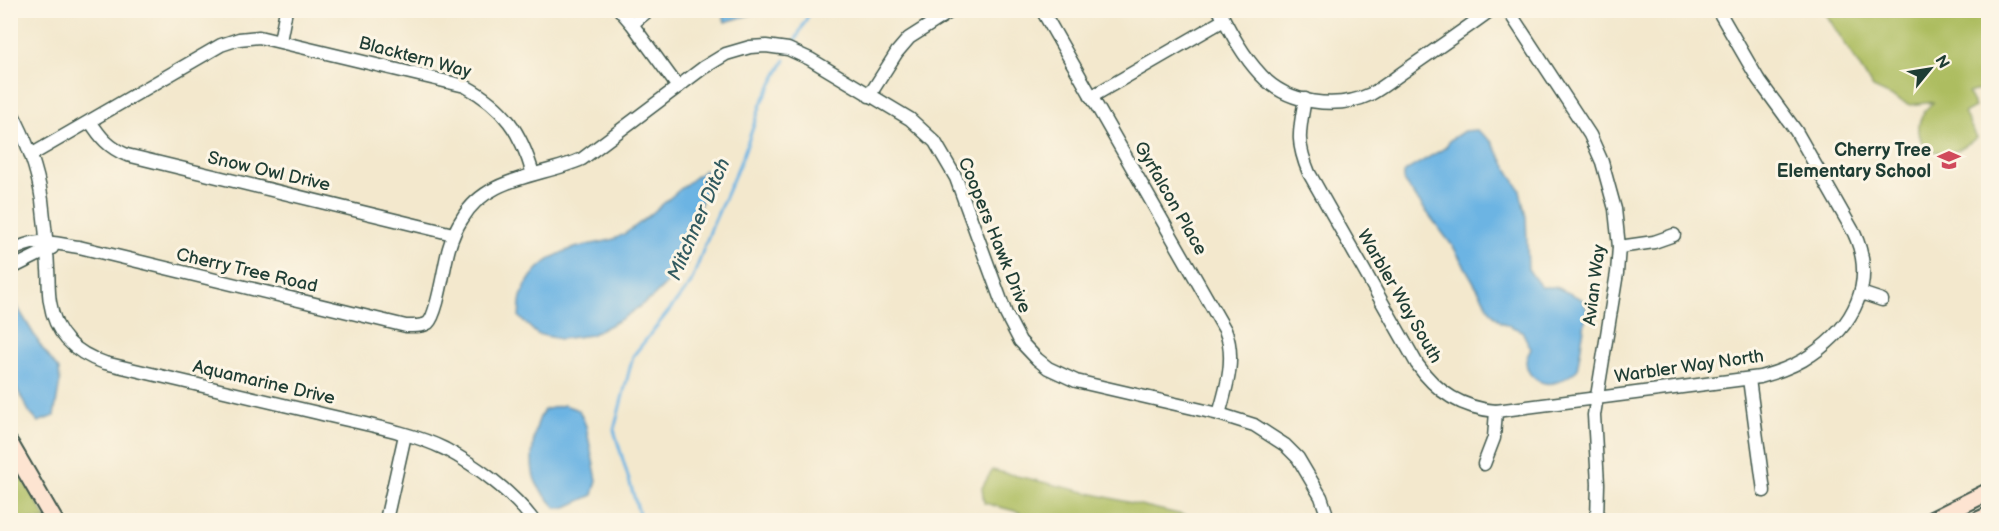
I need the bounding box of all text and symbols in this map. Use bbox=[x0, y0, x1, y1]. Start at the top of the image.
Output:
street label: Blacktern Way bbox=[356, 32, 474, 83]
north arrow bbox=[1900, 39, 1960, 99]
text: N bbox=[1930, 52, 1953, 72]
street label: Gyrfalcon Place bbox=[1130, 138, 1212, 259]
place label: Cherry Tree Elementary School bbox=[1777, 140, 1931, 182]
street label: Snow Owl Drive bbox=[206, 147, 332, 196]
school or university icon: Cherry Tree Elementary School bbox=[1936, 147, 1962, 173]
street label: Coopers Hawk Drive bbox=[954, 154, 1035, 316]
water label: Mitchner Ditch bbox=[662, 155, 736, 284]
street label: Warbler Way South bbox=[1353, 226, 1446, 367]
street label: Avian Way bbox=[1579, 242, 1610, 327]
street label: Cherry Tree Road bbox=[174, 244, 320, 297]
street label: Warbler Way North bbox=[1613, 346, 1765, 387]
street label: Aquamarine Drive bbox=[191, 356, 337, 409]

